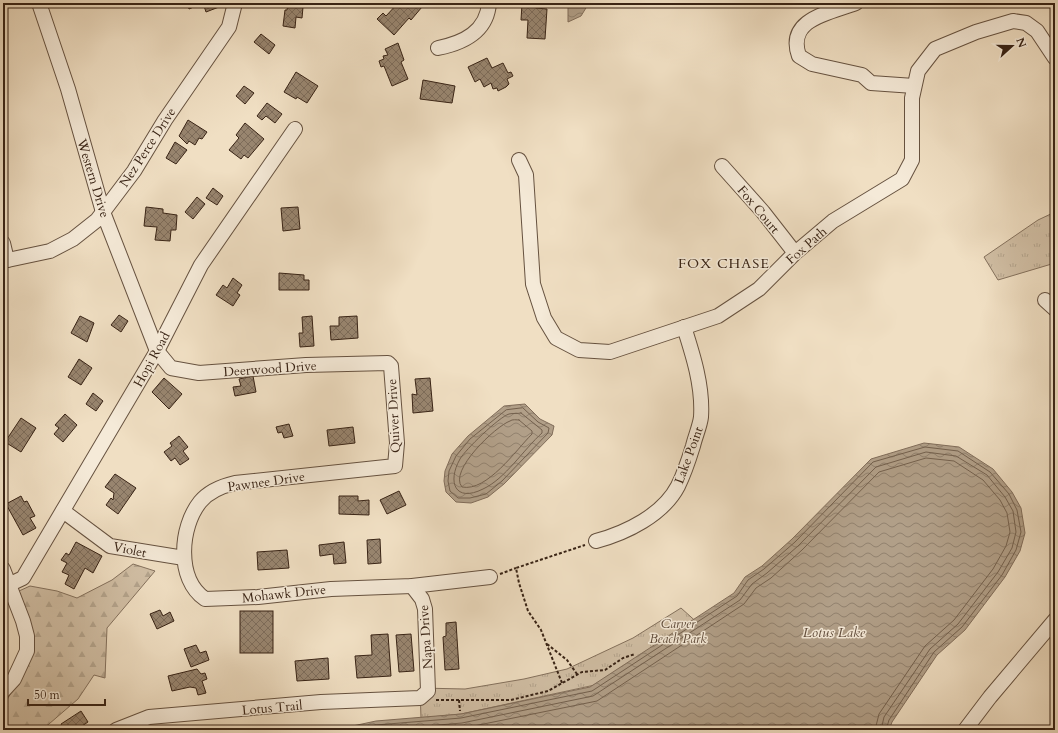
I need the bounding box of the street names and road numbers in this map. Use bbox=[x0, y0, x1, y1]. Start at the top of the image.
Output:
street label: Nez Perce Drive bbox=[115, 104, 180, 191]
street label: Western Drive bbox=[72, 136, 114, 220]
street label: Fox Court bbox=[733, 182, 784, 237]
street label: Fox Path bbox=[782, 223, 831, 269]
street label: Hopi Road bbox=[129, 329, 174, 390]
street label: Deerwood Drive bbox=[223, 357, 317, 381]
street label: Quiver Drive bbox=[383, 378, 405, 453]
street label: Lake Point bbox=[670, 424, 708, 486]
street label: Pawnee Drive bbox=[226, 468, 306, 496]
street label: Violet bbox=[112, 538, 148, 562]
street label: Mohawk Drive bbox=[241, 581, 327, 607]
street label: Napa Drive bbox=[415, 604, 437, 670]
street label: Lotus Trail bbox=[241, 696, 304, 720]

